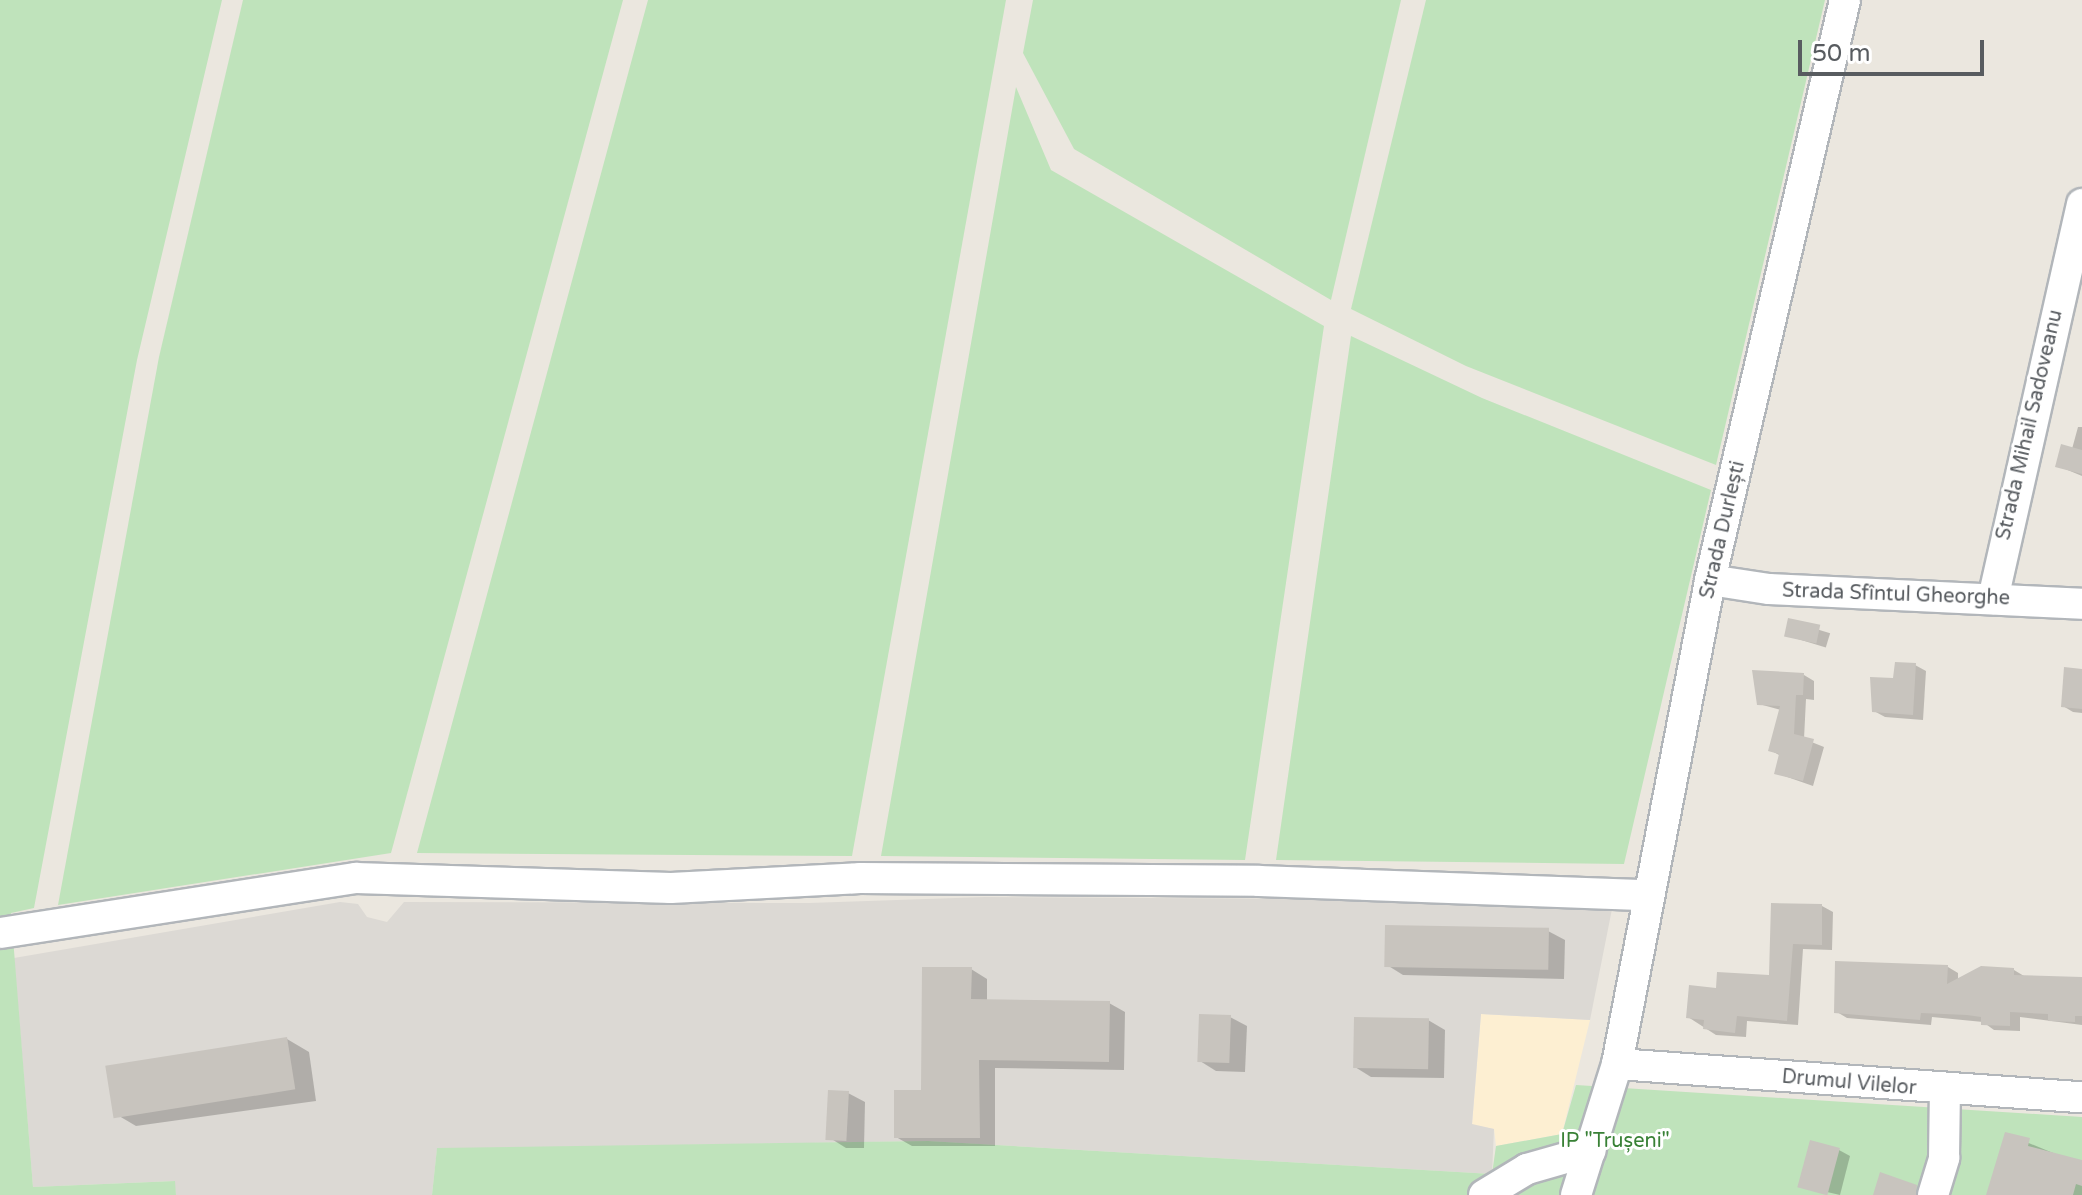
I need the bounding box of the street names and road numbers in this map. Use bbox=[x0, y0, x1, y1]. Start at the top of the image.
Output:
street label: Strada Mihail Sadoveanu bbox=[1992, 307, 2068, 543]
street label: Strada Durlești bbox=[1695, 459, 1751, 601]
street label: Strada Sfîntul Gheorghe bbox=[1782, 579, 2010, 611]
street label: Drumul Vilelor bbox=[1781, 1065, 1917, 1101]

